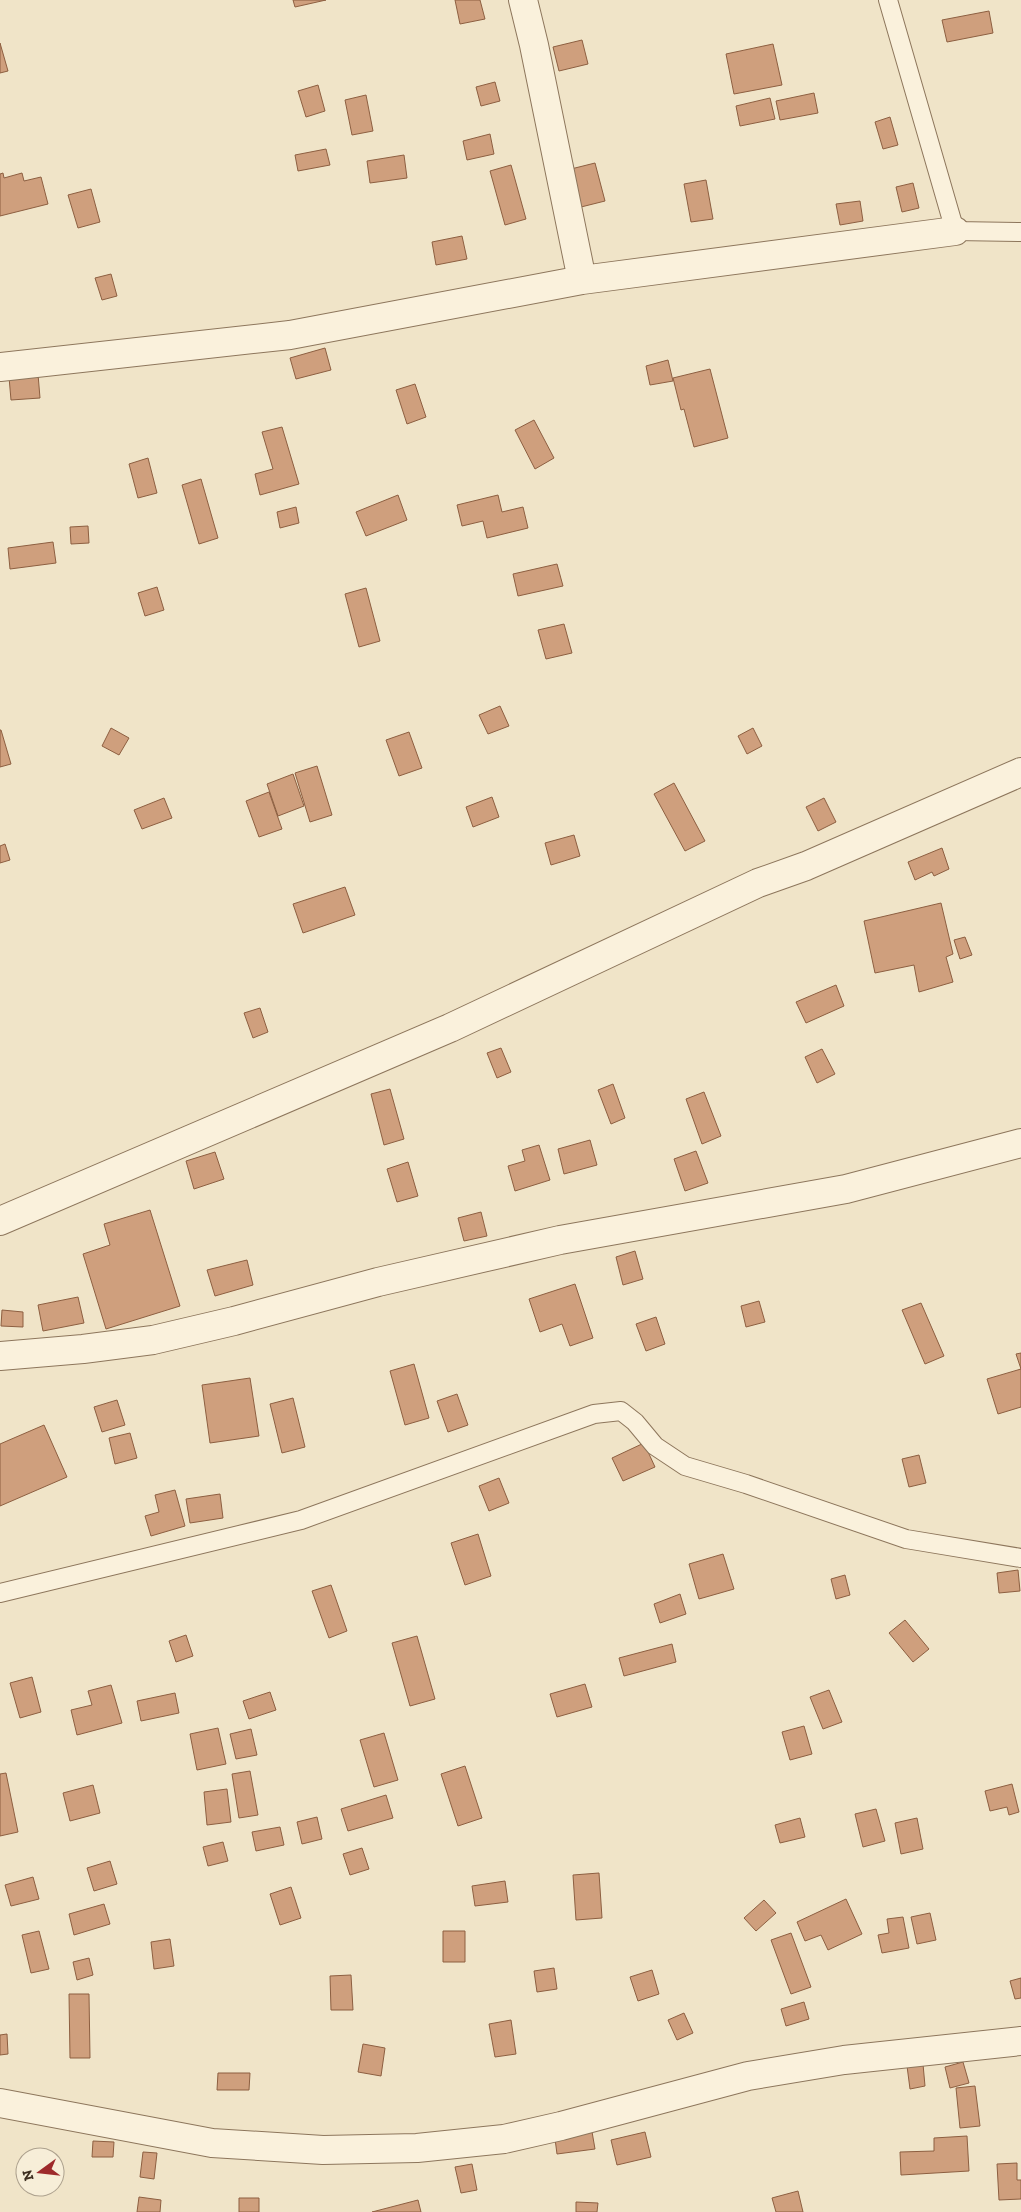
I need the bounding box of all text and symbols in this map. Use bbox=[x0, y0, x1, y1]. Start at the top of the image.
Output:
north arrow bbox=[15, 2147, 65, 2197]
text: N bbox=[18, 2168, 38, 2183]

